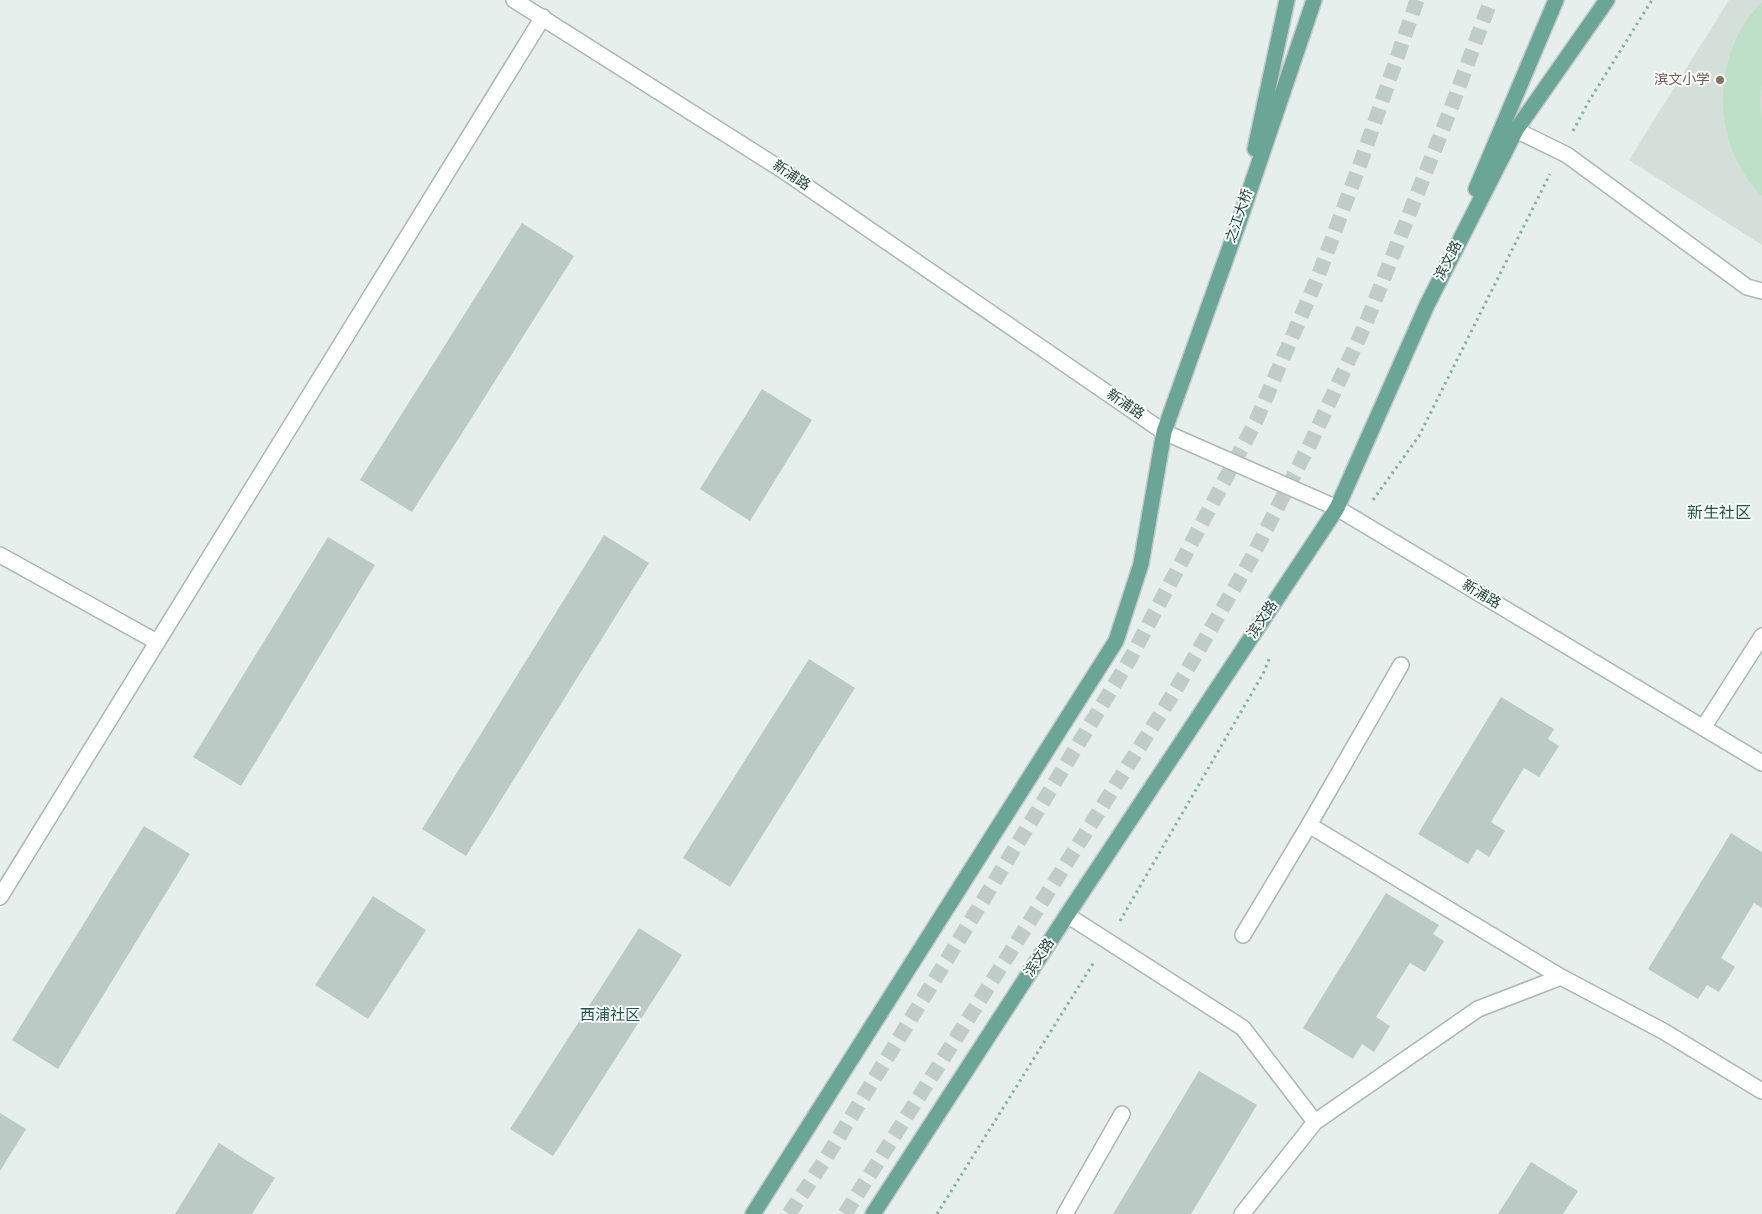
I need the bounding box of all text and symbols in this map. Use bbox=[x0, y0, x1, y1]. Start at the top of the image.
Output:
place label: 滨文小学 bbox=[1654, 72, 1710, 89]
marker: 滨文小学 bbox=[1714, 74, 1726, 86]
street label: 新浦路 bbox=[769, 157, 813, 195]
street label: 之江大桥 bbox=[1223, 187, 1257, 245]
street label: 滨文路 bbox=[1432, 238, 1466, 284]
street label: 新浦路 bbox=[1103, 386, 1147, 424]
district label: 新生社区 bbox=[1687, 504, 1751, 524]
street label: 新浦路 bbox=[1459, 577, 1503, 613]
street label: 滨文路 bbox=[1244, 598, 1282, 642]
street label: 滨文路 bbox=[1021, 936, 1059, 980]
district label: 西浦社区 bbox=[580, 1006, 640, 1026]

